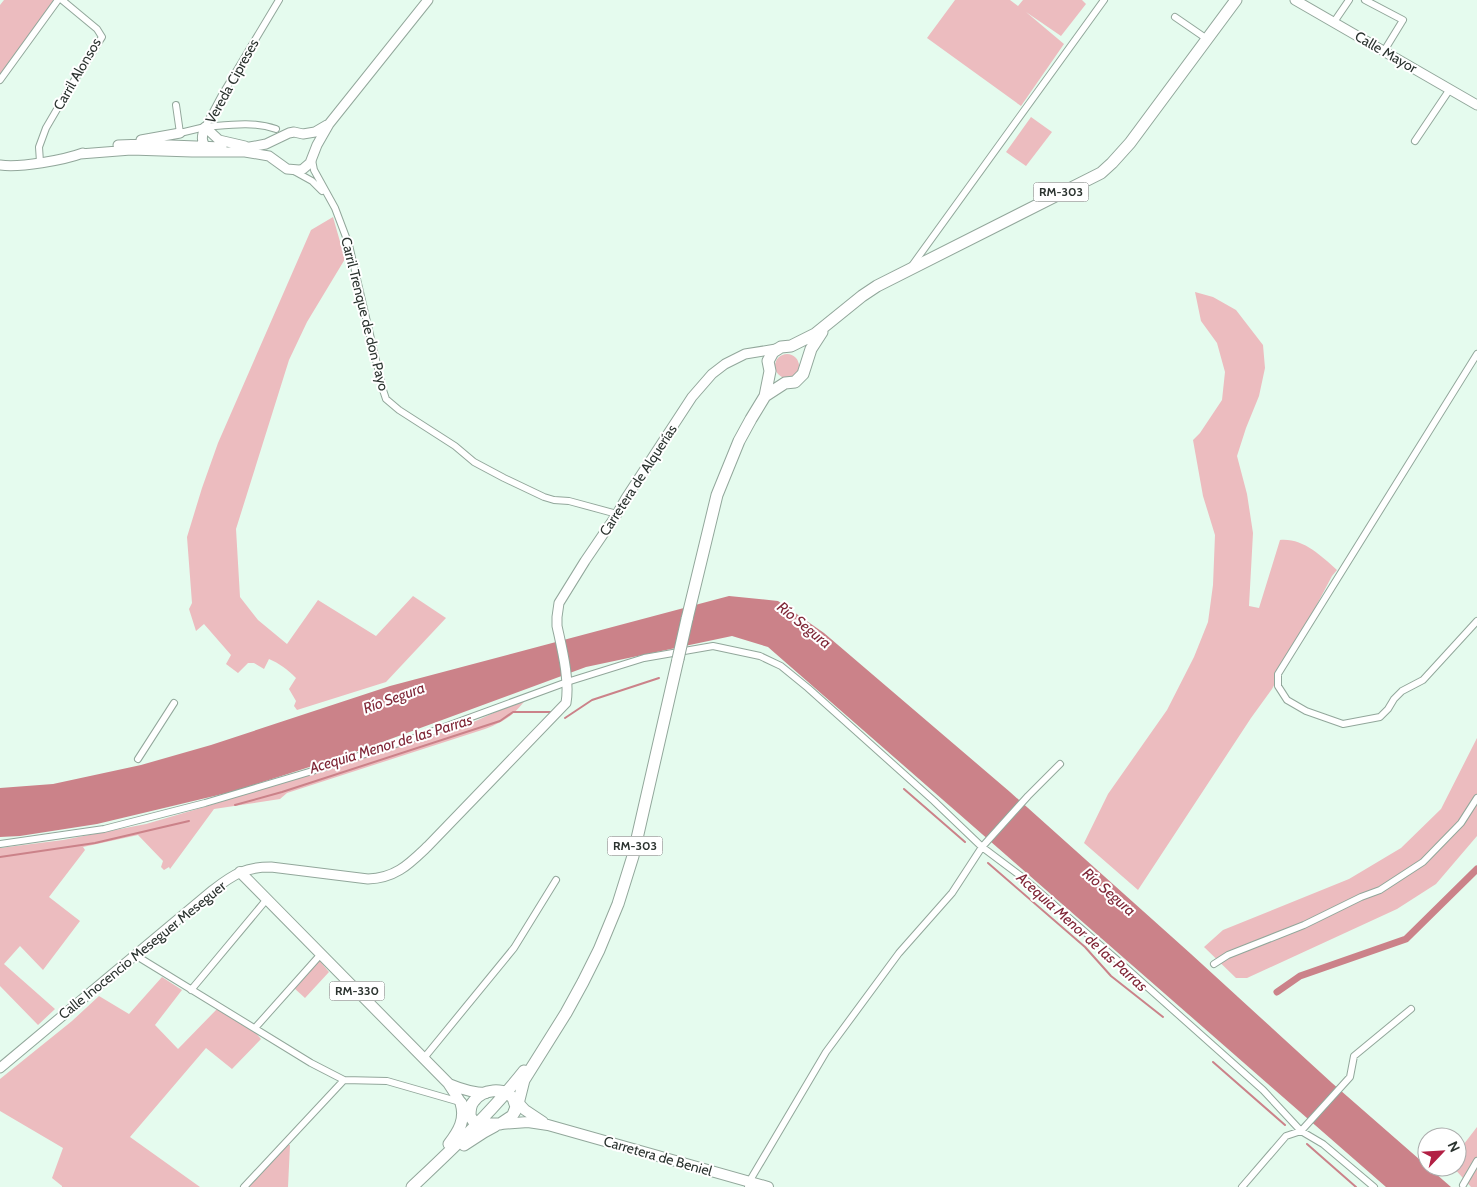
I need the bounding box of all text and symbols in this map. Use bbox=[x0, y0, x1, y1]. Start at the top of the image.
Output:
street label: Calle Mayor bbox=[1352, 27, 1421, 77]
street label: Carril Alonsos bbox=[49, 35, 105, 113]
street label: Vereda Cipreses bbox=[201, 35, 263, 126]
road number: RM-303 bbox=[1034, 182, 1088, 202]
street label: Carril Trenque de don Payo bbox=[337, 235, 393, 393]
street label: Carretera de Alquerías bbox=[595, 421, 681, 539]
water label: Río Segura bbox=[773, 598, 835, 652]
water label: Río Segura bbox=[361, 679, 427, 717]
water label: Acequia Menor de las Parras bbox=[306, 711, 475, 778]
road number: RM-303 bbox=[608, 836, 662, 856]
water label: Río Segura bbox=[1079, 864, 1139, 920]
water label: Acequia Menor de las Parras bbox=[1012, 868, 1151, 995]
street label: Calle Inocencio Meseguer Meseguer bbox=[55, 877, 230, 1023]
road number: RM-330 bbox=[330, 981, 384, 1000]
north arrow bbox=[1417, 1127, 1467, 1177]
street label: Carretera de Beniel bbox=[602, 1132, 715, 1180]
text: N bbox=[1444, 1138, 1464, 1155]

